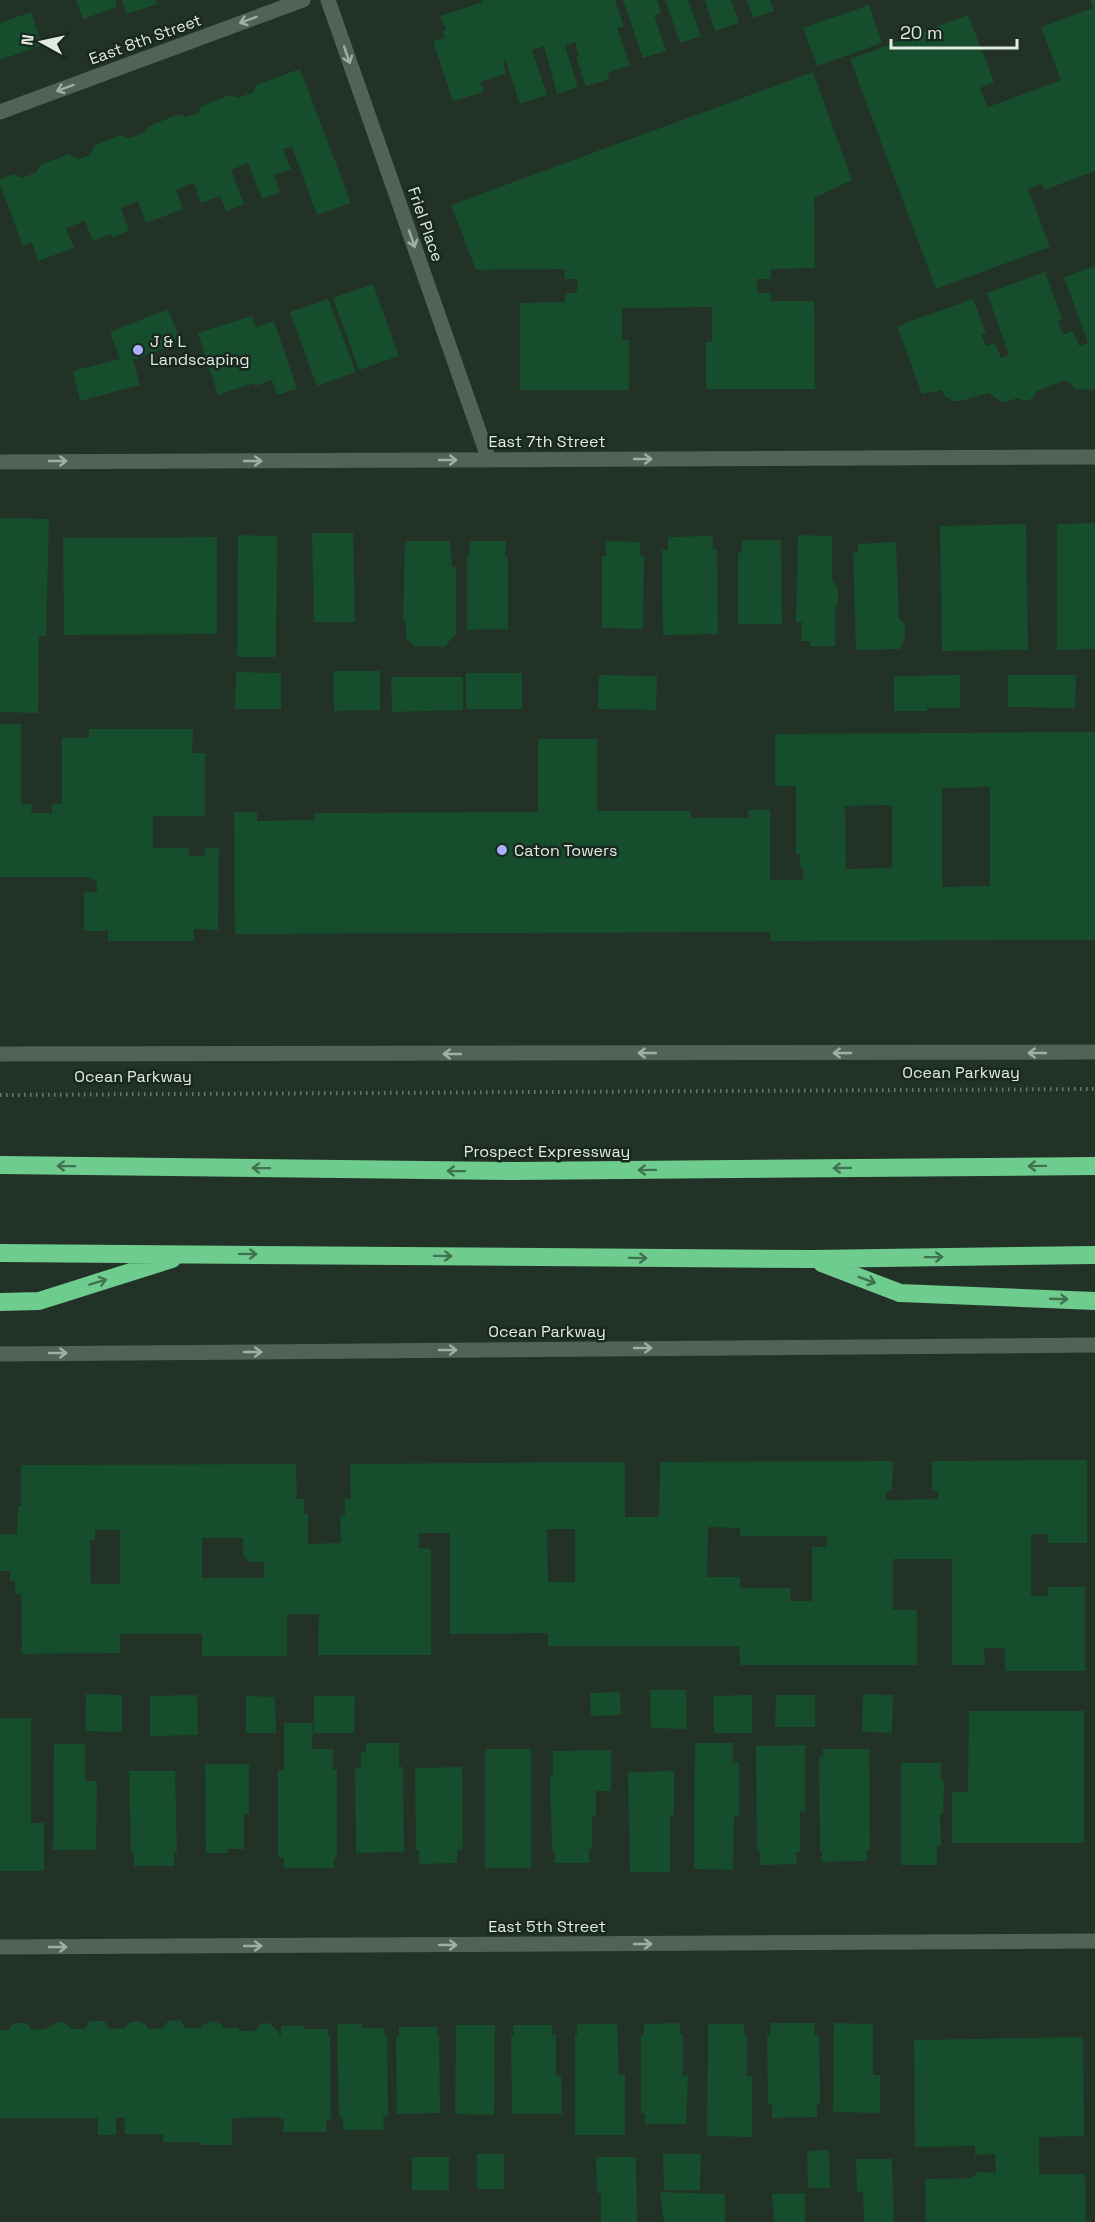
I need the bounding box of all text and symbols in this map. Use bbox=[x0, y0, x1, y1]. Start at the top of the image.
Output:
street label: East 8th Street bbox=[86, 9, 204, 70]
north arrow bbox=[12, 12, 72, 72]
scale bar bbox=[891, 12, 1017, 50]
one-way arrow bbox=[239, 16, 258, 27]
text: 20 m bbox=[900, 21, 943, 44]
text: N bbox=[16, 33, 39, 47]
one-way arrow bbox=[343, 45, 354, 64]
one-way arrow bbox=[56, 83, 75, 94]
street label: Friel Place bbox=[403, 184, 448, 264]
one-way arrow bbox=[407, 229, 418, 248]
place label: J & L Landscaping bbox=[150, 331, 250, 370]
marker: J & L Landscaping bbox=[131, 343, 145, 357]
street label: East 7th Street bbox=[488, 431, 606, 452]
one-way arrow bbox=[633, 453, 653, 465]
one-way arrow bbox=[438, 454, 458, 466]
one-way arrow bbox=[48, 455, 68, 467]
one-way arrow bbox=[243, 455, 263, 467]
place label: Caton Towers bbox=[514, 840, 617, 861]
marker: Caton Towers bbox=[495, 843, 509, 857]
one-way arrow bbox=[637, 1047, 657, 1059]
one-way arrow bbox=[832, 1047, 852, 1059]
one-way arrow bbox=[1027, 1047, 1047, 1059]
one-way arrow bbox=[442, 1048, 462, 1059]
street label: Ocean Parkway bbox=[902, 1062, 1020, 1083]
street label: Ocean Parkway bbox=[74, 1066, 192, 1087]
street label: Prospect Expressway bbox=[464, 1141, 630, 1162]
one-way arrow bbox=[56, 1160, 76, 1172]
one-way arrow bbox=[1027, 1160, 1047, 1172]
one-way arrow bbox=[832, 1162, 852, 1174]
one-way arrow bbox=[251, 1163, 271, 1174]
one-way arrow bbox=[637, 1164, 657, 1176]
one-way arrow bbox=[446, 1165, 466, 1177]
one-way arrow bbox=[237, 1248, 257, 1260]
one-way arrow bbox=[432, 1250, 452, 1262]
one-way arrow bbox=[627, 1252, 647, 1264]
one-way arrow bbox=[923, 1252, 943, 1263]
one-way arrow bbox=[88, 1276, 107, 1287]
one-way arrow bbox=[857, 1276, 876, 1287]
one-way arrow bbox=[1049, 1294, 1069, 1305]
street label: Ocean Parkway bbox=[488, 1321, 606, 1342]
one-way arrow bbox=[633, 1343, 653, 1354]
one-way arrow bbox=[438, 1344, 458, 1356]
one-way arrow bbox=[243, 1346, 263, 1357]
one-way arrow bbox=[48, 1347, 68, 1359]
street label: East 5th Street bbox=[488, 1916, 606, 1937]
one-way arrow bbox=[633, 1938, 653, 1949]
one-way arrow bbox=[438, 1939, 458, 1951]
one-way arrow bbox=[243, 1940, 263, 1952]
one-way arrow bbox=[48, 1941, 68, 1953]

